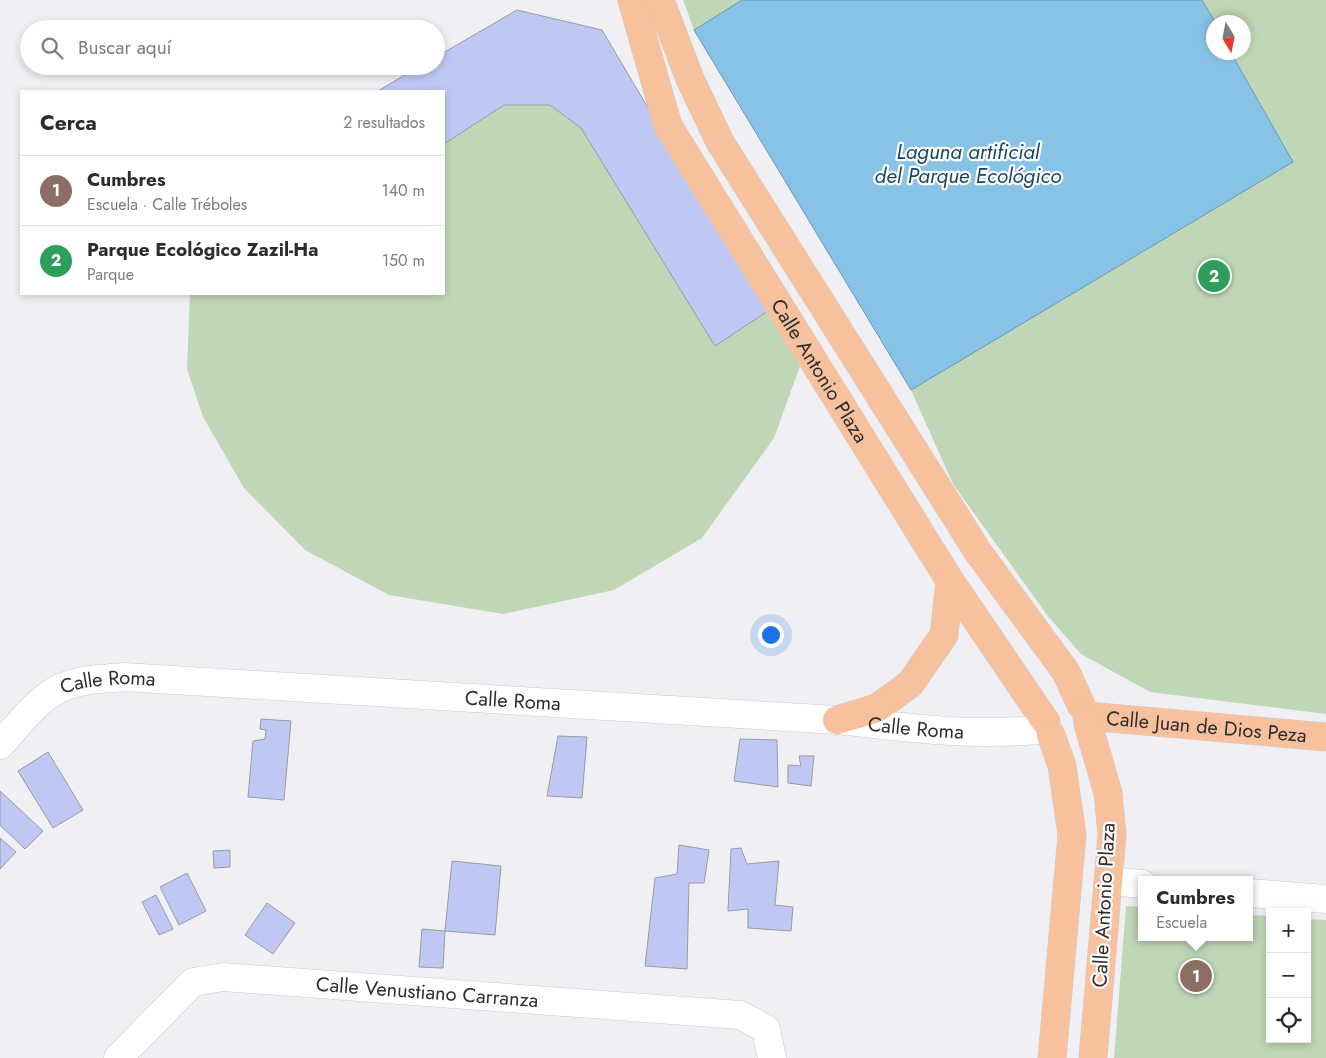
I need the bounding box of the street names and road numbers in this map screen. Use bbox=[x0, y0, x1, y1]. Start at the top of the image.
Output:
street label: Calle Antonio Plaza bbox=[764, 293, 875, 449]
street label: Calle Roma bbox=[56, 662, 157, 701]
street label: Calle Roma bbox=[464, 683, 562, 718]
street label: Calle Juan de Dios Peza bbox=[1105, 703, 1308, 750]
street label: Calle Roma bbox=[866, 709, 964, 746]
street label: Calle Antonio Plaza bbox=[1085, 822, 1123, 988]
street label: Calle Venustiano Carranza bbox=[315, 969, 539, 1015]

